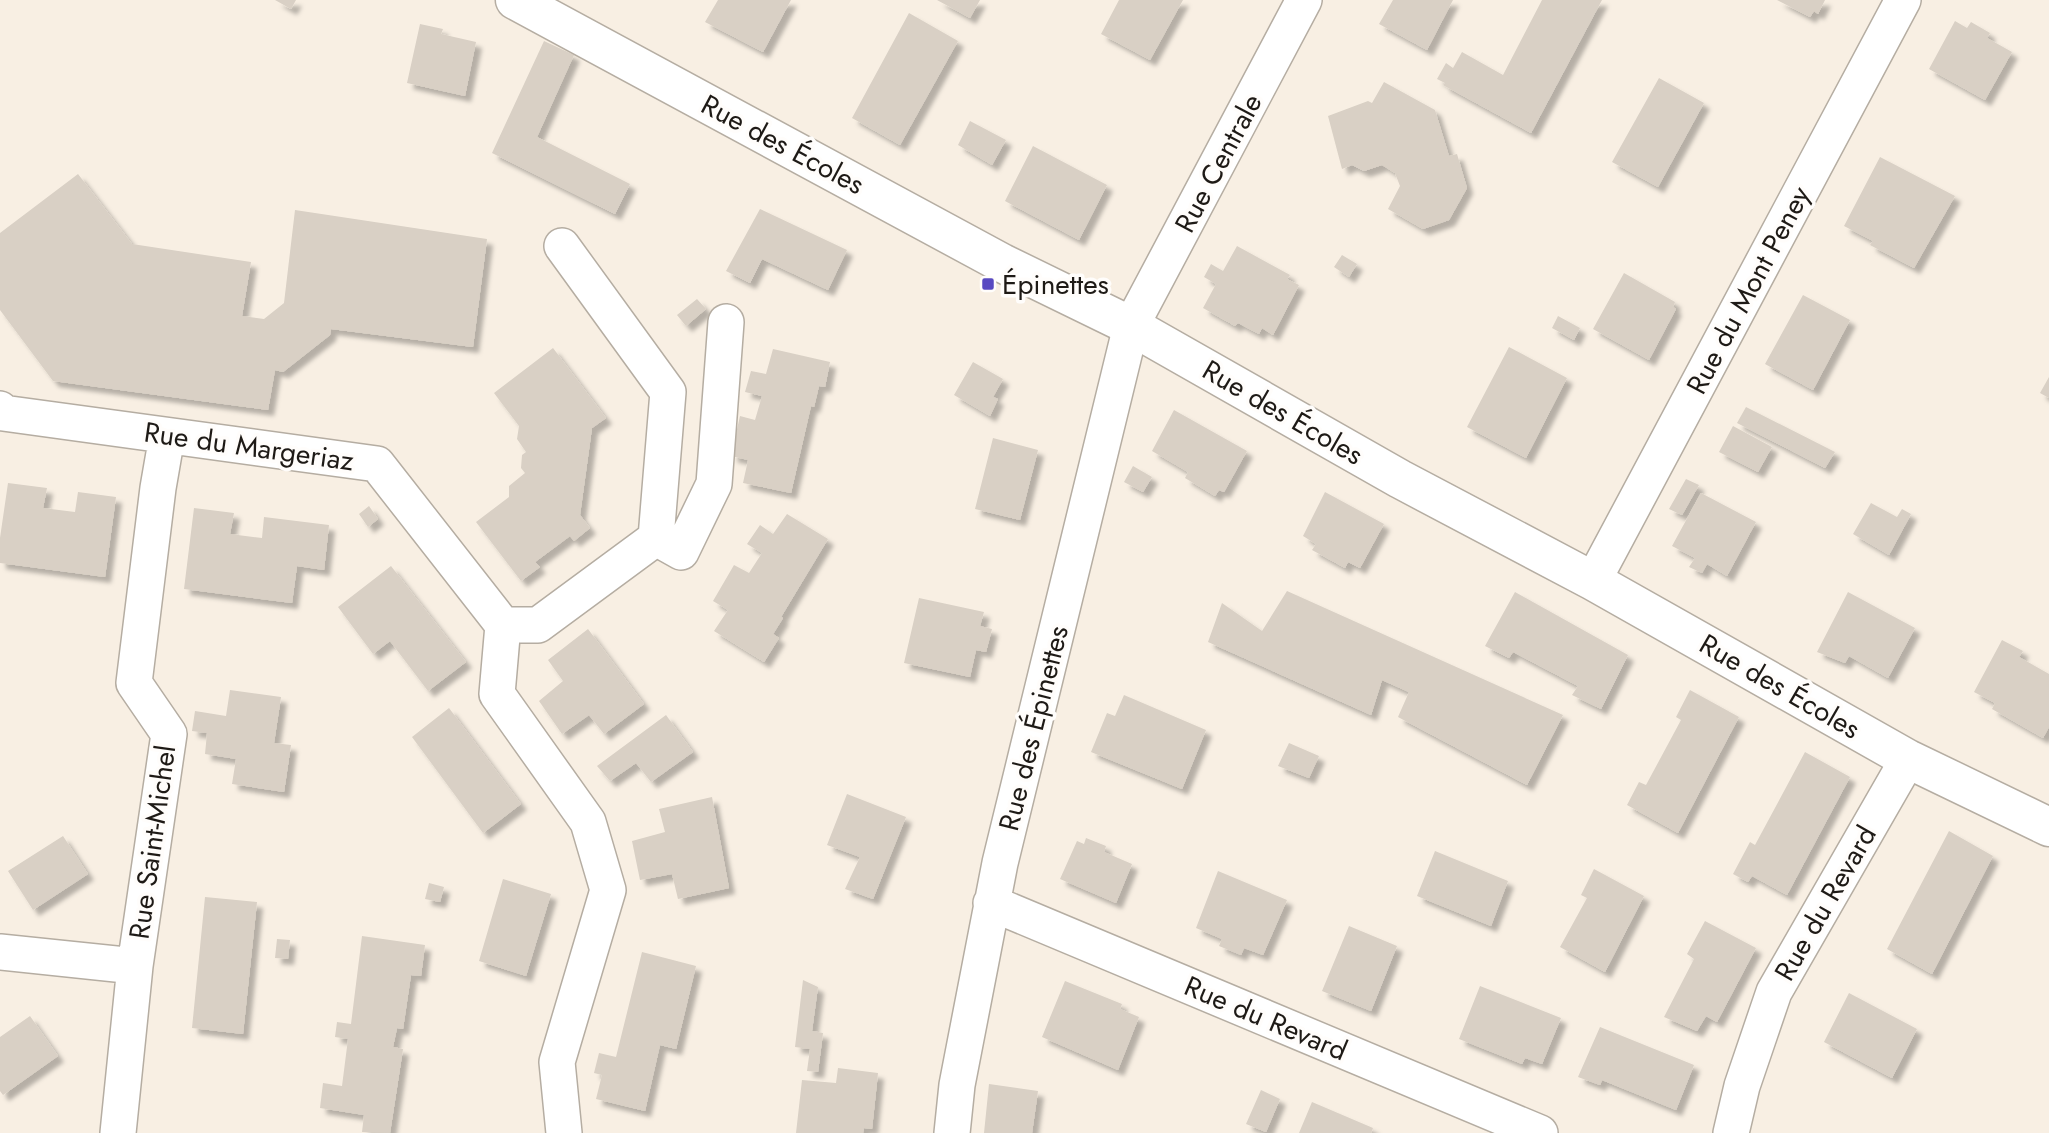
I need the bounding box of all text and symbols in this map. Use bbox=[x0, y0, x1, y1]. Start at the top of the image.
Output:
street label: Rue des Écoles bbox=[694, 84, 872, 205]
street label: Rue Centrale bbox=[1165, 86, 1272, 240]
street label: Rue du Mont Peney bbox=[1676, 178, 1821, 401]
place label: Épinettes bbox=[1002, 264, 1109, 305]
marker: Épinettes bbox=[980, 276, 996, 292]
street label: Rue des Écoles bbox=[1195, 350, 1371, 475]
street label: Rue du Margeriaz bbox=[141, 411, 356, 482]
street label: Rue des Épinettes bbox=[988, 621, 1079, 835]
street label: Rue des Écoles bbox=[1692, 624, 1868, 749]
street label: Rue Saint-Michel bbox=[119, 742, 186, 942]
street label: Rue du Revard bbox=[1764, 818, 1887, 989]
street label: Rue du Revard bbox=[1178, 966, 1354, 1071]

